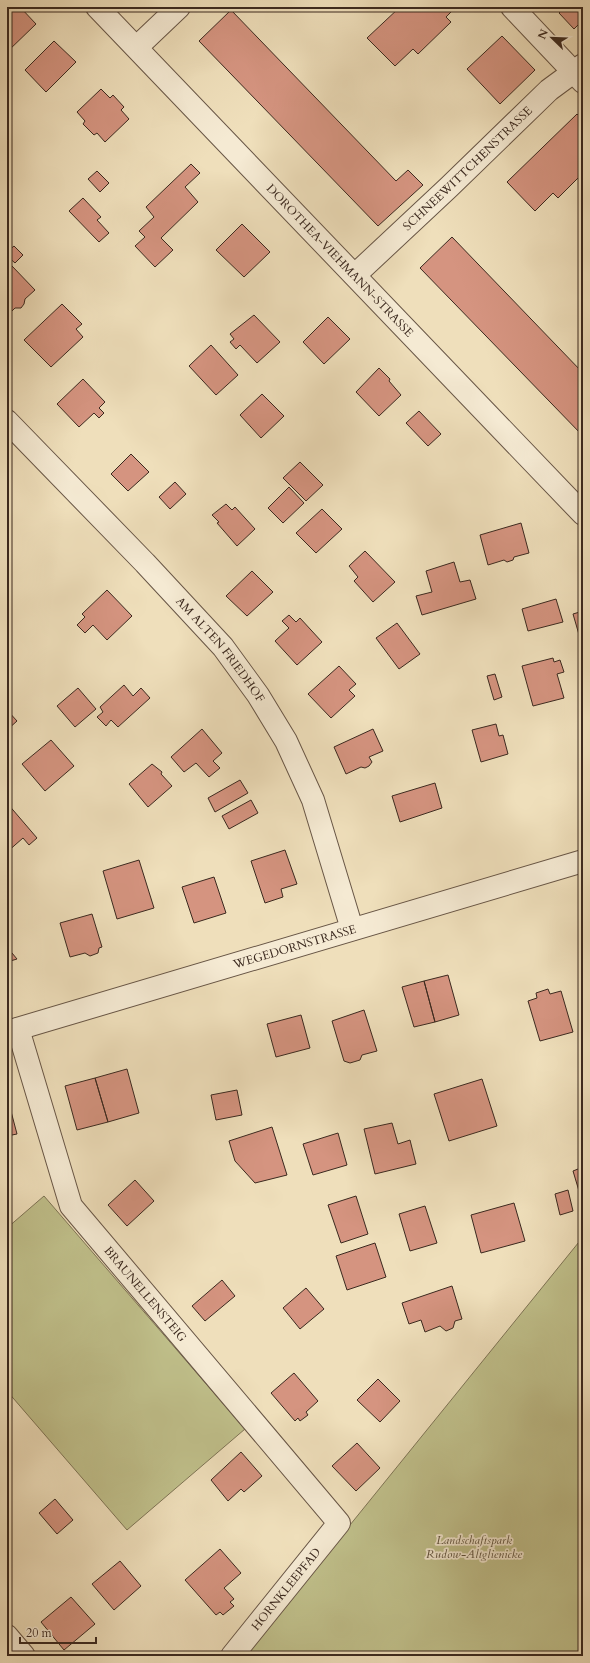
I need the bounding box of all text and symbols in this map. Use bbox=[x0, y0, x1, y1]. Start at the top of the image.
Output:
north arrow bbox=[532, 18, 572, 58]
text: N bbox=[534, 27, 552, 42]
street label: SCHNEEWITTCHENSTRASSE bbox=[399, 103, 536, 234]
street label: DOROTHEA-VIEHMANN-STRASSE bbox=[263, 180, 417, 340]
street label: AM ALTEN FRIEDHOF bbox=[172, 593, 269, 705]
street label: WEGEDORNSTRASSE bbox=[230, 921, 358, 973]
street label: BRAUNELLENSTEIG bbox=[100, 1243, 191, 1346]
park label: Landschaftspark Rudow-Altglienicke bbox=[426, 1532, 522, 1562]
street label: HORNKLEEPFAD bbox=[248, 1544, 325, 1634]
scale bar bbox=[20, 1619, 96, 1645]
text: 20 m bbox=[26, 1625, 53, 1641]

